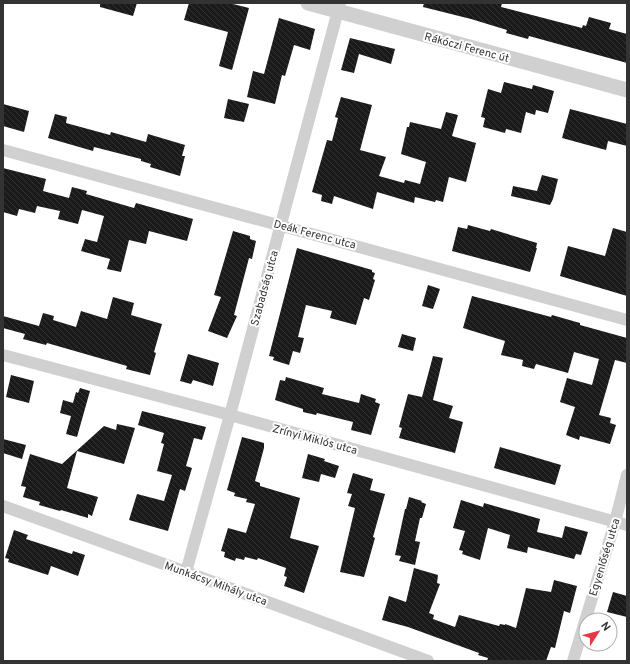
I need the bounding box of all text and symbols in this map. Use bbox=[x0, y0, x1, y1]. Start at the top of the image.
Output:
street label: Rákóczi Ferenc út bbox=[423, 30, 511, 66]
street label: Deák Ferenc utca bbox=[272, 217, 358, 253]
street label: Szabadság utca bbox=[248, 249, 282, 328]
street label: Zrínyi Miklós utca bbox=[271, 422, 359, 458]
street label: Egyenlőség utca bbox=[586, 517, 623, 598]
street label: Munkácsy Mihály utca bbox=[163, 559, 269, 609]
north arrow bbox=[578, 612, 618, 652]
text: N bbox=[597, 619, 613, 634]

